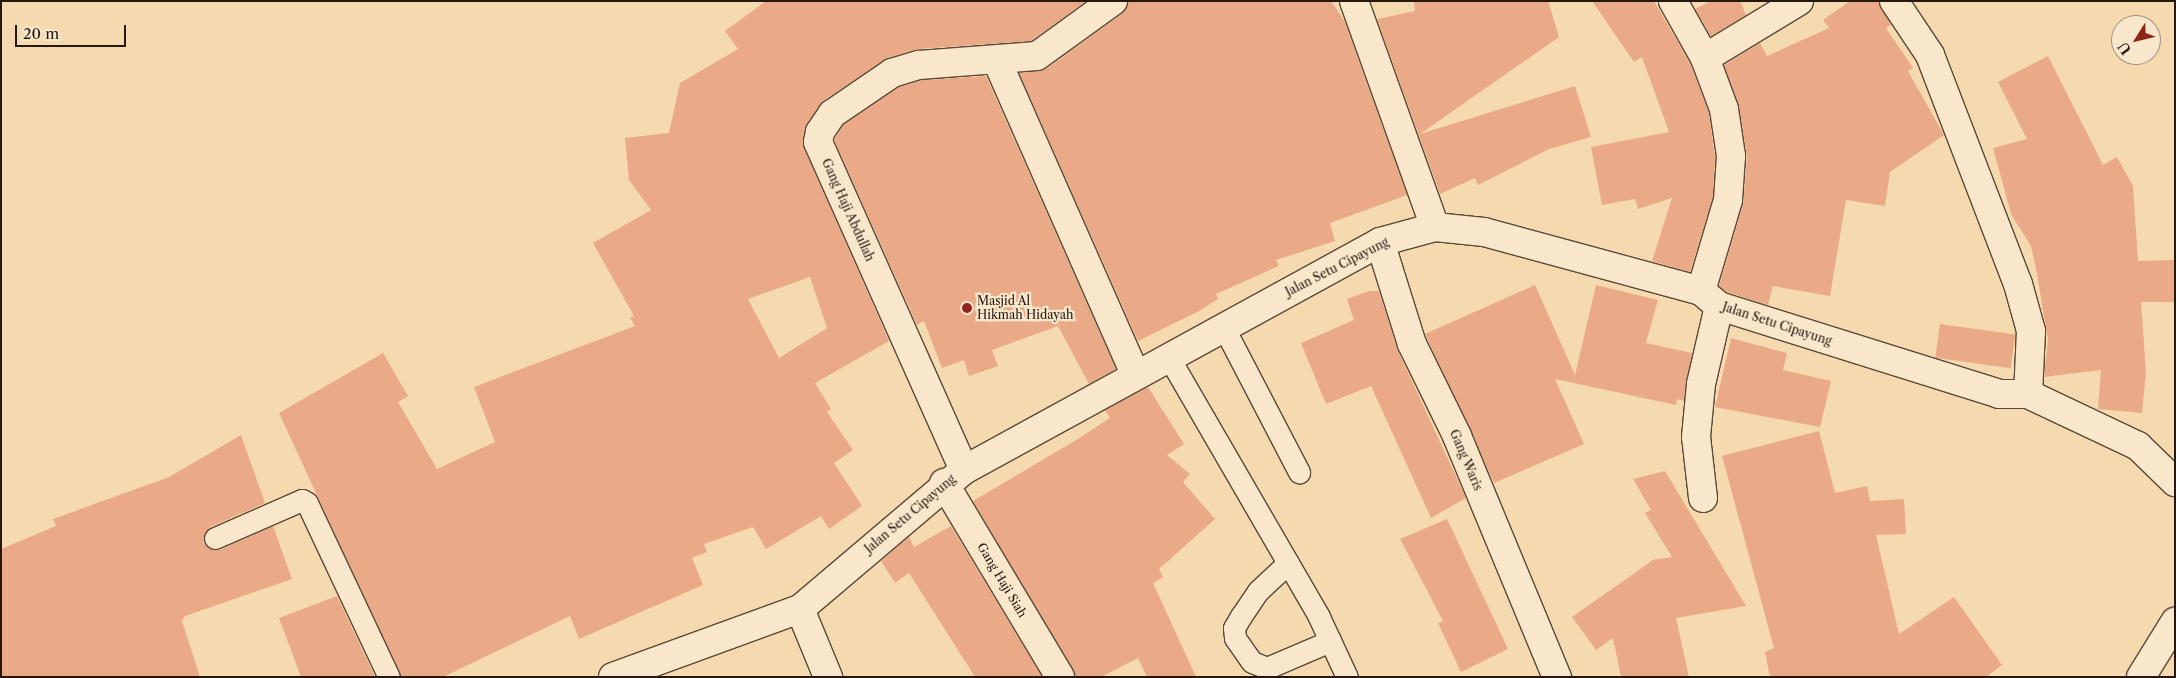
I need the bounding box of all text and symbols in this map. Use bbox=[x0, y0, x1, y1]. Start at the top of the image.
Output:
scale bar bbox=[18, 15, 129, 47]
north arrow bbox=[2111, 15, 2161, 65]
text: 20 m bbox=[23, 24, 59, 43]
text: U bbox=[2114, 38, 2135, 58]
street label: Gang Haji Abdullah bbox=[819, 156, 877, 264]
street label: Jalan Setu Cipayung bbox=[1283, 235, 1391, 299]
place label: Masjid Al Hikmah Hidayah bbox=[977, 294, 1074, 322]
street label: Jalan Setu Cipayung bbox=[1721, 300, 1833, 348]
marker: Masjid Al Hikmah Hidayah bbox=[961, 302, 973, 314]
street label: Gang Waris bbox=[1447, 427, 1485, 493]
street label: Jalan Setu Cipayung bbox=[862, 472, 958, 556]
street label: Gang Haji Siah bbox=[974, 540, 1030, 620]

